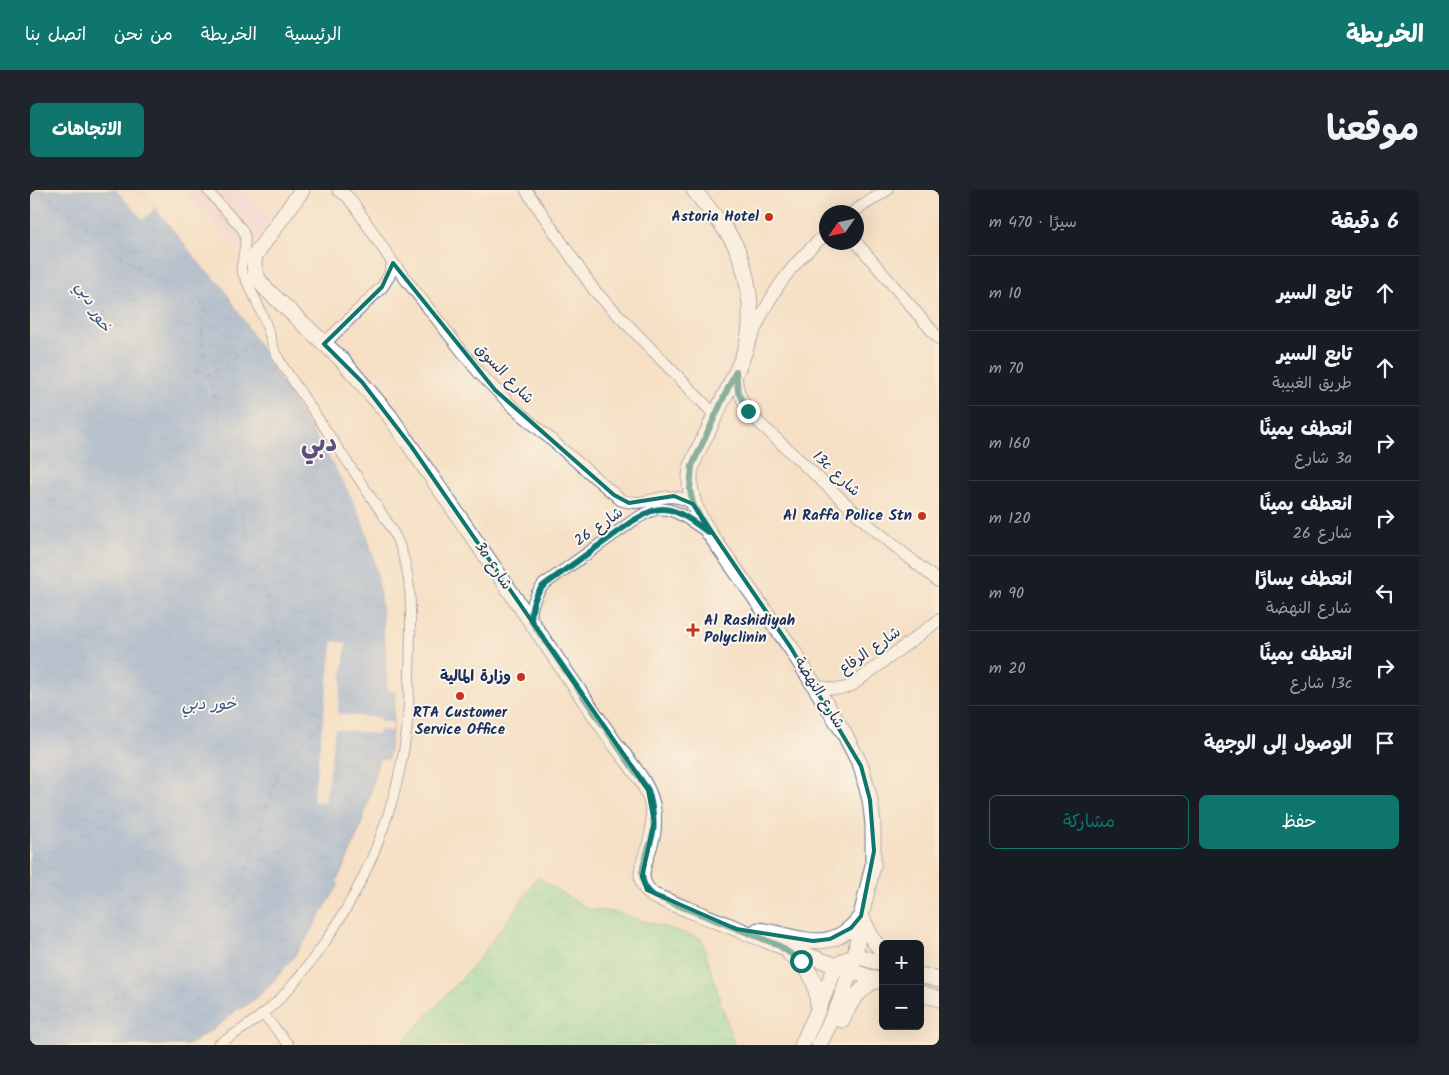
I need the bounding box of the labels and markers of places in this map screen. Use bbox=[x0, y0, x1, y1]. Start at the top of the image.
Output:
place label: Astoria Hotel bbox=[672, 205, 759, 229]
marker: Astoria Hotel bbox=[763, 211, 775, 223]
place label: Al Raffa Police Stn bbox=[783, 504, 912, 528]
marker: Al Raffa Police Stn bbox=[916, 510, 928, 522]
place label: Al Rashidiyah Polyclinin bbox=[704, 609, 795, 650]
marker: Al Rashidiyah Polyclinin bbox=[686, 623, 700, 637]
place label: وزارة المالية bbox=[440, 665, 511, 689]
marker: وزارة المالية bbox=[515, 671, 527, 683]
marker: RTA Customer Service Office bbox=[454, 690, 466, 702]
place label: RTA Customer Service Office bbox=[413, 701, 508, 742]

